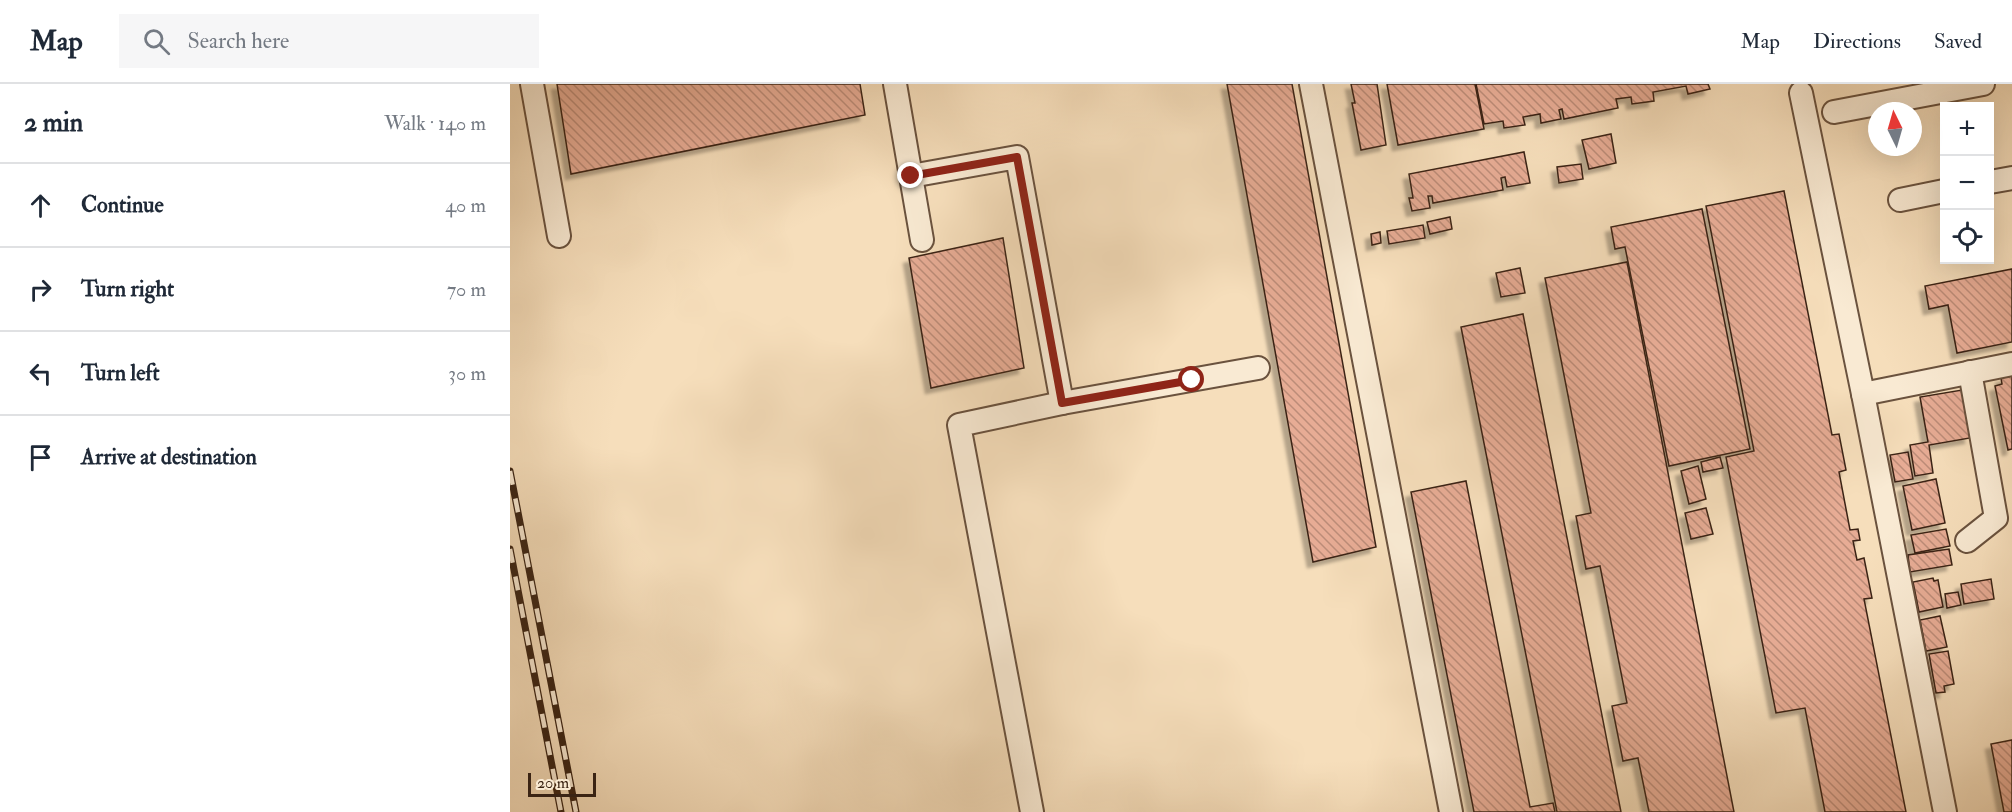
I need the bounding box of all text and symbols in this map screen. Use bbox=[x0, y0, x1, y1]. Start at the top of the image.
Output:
search box bbox=[119, 14, 539, 68]
text: Map bbox=[30, 24, 83, 59]
icon: search bbox=[140, 25, 173, 58]
text: Search here bbox=[188, 27, 289, 55]
text: Map bbox=[1740, 28, 1780, 55]
text: Directions bbox=[1813, 28, 1901, 55]
text: Saved bbox=[1934, 28, 1982, 55]
north arrow bbox=[1868, 102, 1922, 156]
map controls bbox=[1940, 102, 1994, 264]
button: + bbox=[1940, 102, 1994, 156]
text: 2 min bbox=[24, 107, 83, 139]
text: Walk · 140 m bbox=[384, 111, 486, 136]
button: − bbox=[1940, 156, 1994, 210]
route end bbox=[897, 162, 923, 188]
icon: ahead bbox=[24, 189, 57, 222]
text: Continue bbox=[81, 191, 164, 219]
text: 40 m bbox=[445, 193, 486, 218]
button: locate bbox=[1940, 210, 1994, 264]
icon: right bbox=[24, 273, 57, 306]
text: Turn right bbox=[81, 275, 174, 303]
text: 70 m bbox=[447, 277, 486, 302]
icon: left bbox=[24, 357, 57, 390]
text: Turn left bbox=[81, 359, 160, 387]
text: 30 m bbox=[448, 361, 486, 386]
route start bbox=[1178, 366, 1204, 392]
icon: arrive bbox=[24, 441, 57, 474]
text: Arrive at destination bbox=[81, 443, 257, 471]
scale bar bbox=[528, 770, 596, 798]
text: 20 m bbox=[537, 773, 569, 793]

